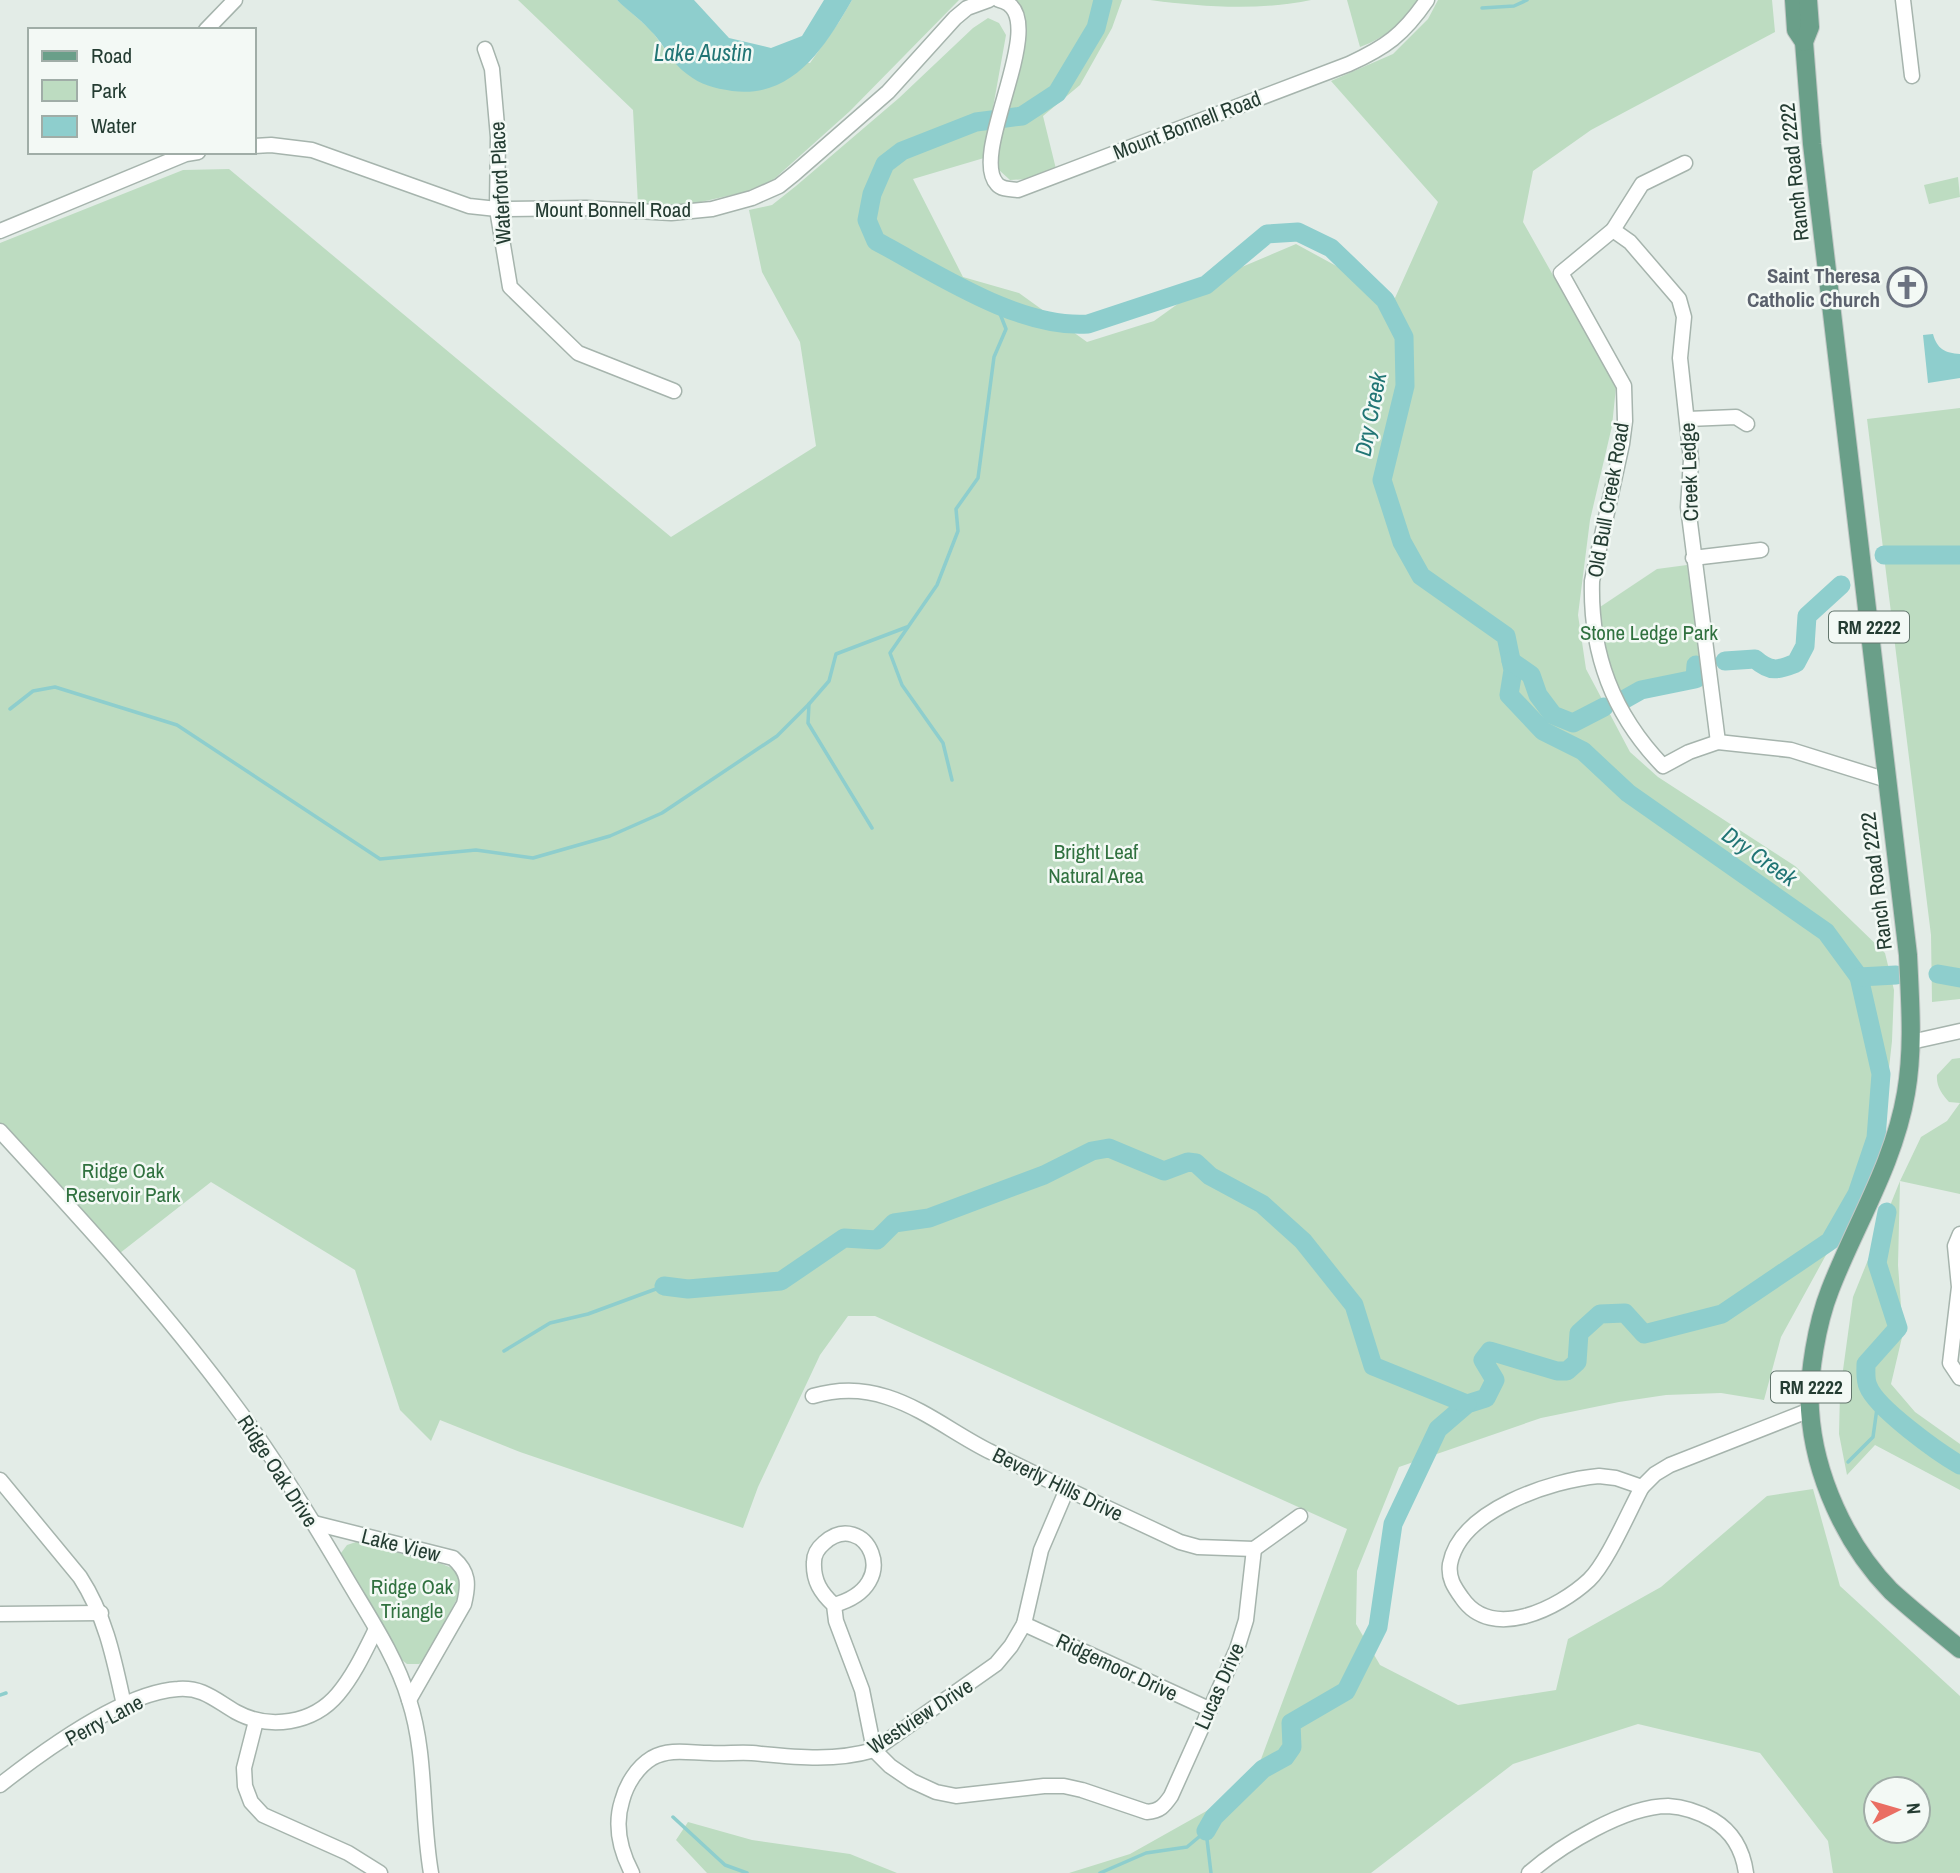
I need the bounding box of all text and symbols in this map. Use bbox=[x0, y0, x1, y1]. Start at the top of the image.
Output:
legend bbox=[28, 28, 256, 154]
water label: Lake Austin bbox=[654, 37, 752, 68]
text: Road bbox=[91, 41, 132, 70]
text: Park bbox=[91, 76, 127, 105]
street label: Mount Bonnell Road bbox=[1109, 84, 1265, 166]
street label: Ranch Road 2222 bbox=[1772, 101, 1816, 243]
text: Water bbox=[91, 111, 137, 140]
street label: Waterford Place bbox=[482, 121, 518, 245]
street label: Mount Bonnell Road bbox=[535, 195, 691, 224]
place label: Saint Theresa Catholic Church bbox=[1747, 261, 1880, 314]
church icon: Saint Theresa Catholic Church bbox=[1886, 266, 1928, 308]
water label: Dry Creek bbox=[1347, 368, 1394, 459]
street label: Old Bull Creek Road bbox=[1580, 420, 1636, 580]
street label: Creek Ledge bbox=[1673, 422, 1705, 522]
road number: RM 2222 bbox=[1829, 612, 1909, 642]
park label: Stone Ledge Park bbox=[1580, 618, 1718, 647]
street label: Ranch Road 2222 bbox=[1853, 810, 1899, 952]
water label: Dry Creek bbox=[1716, 819, 1805, 894]
park label: Bright Leaf Natural Area bbox=[1048, 837, 1144, 890]
park label: Ridge Oak Reservoir Park bbox=[66, 1156, 181, 1209]
road number: RM 2222 bbox=[1771, 1372, 1851, 1402]
street label: Ridge Oak Drive bbox=[231, 1409, 325, 1533]
street label: Beverly Hills Drive bbox=[988, 1440, 1128, 1528]
street label: Lake View bbox=[359, 1521, 444, 1569]
park label: Ridge Oak Triangle bbox=[371, 1572, 454, 1625]
street label: Ridgemoor Drive bbox=[1051, 1626, 1183, 1708]
street label: Lucas Drive bbox=[1187, 1638, 1251, 1734]
street label: Westview Drive bbox=[862, 1671, 978, 1761]
street label: Perry Lane bbox=[60, 1687, 148, 1753]
north arrow bbox=[1862, 1775, 1932, 1845]
text: N bbox=[1900, 1802, 1927, 1815]

